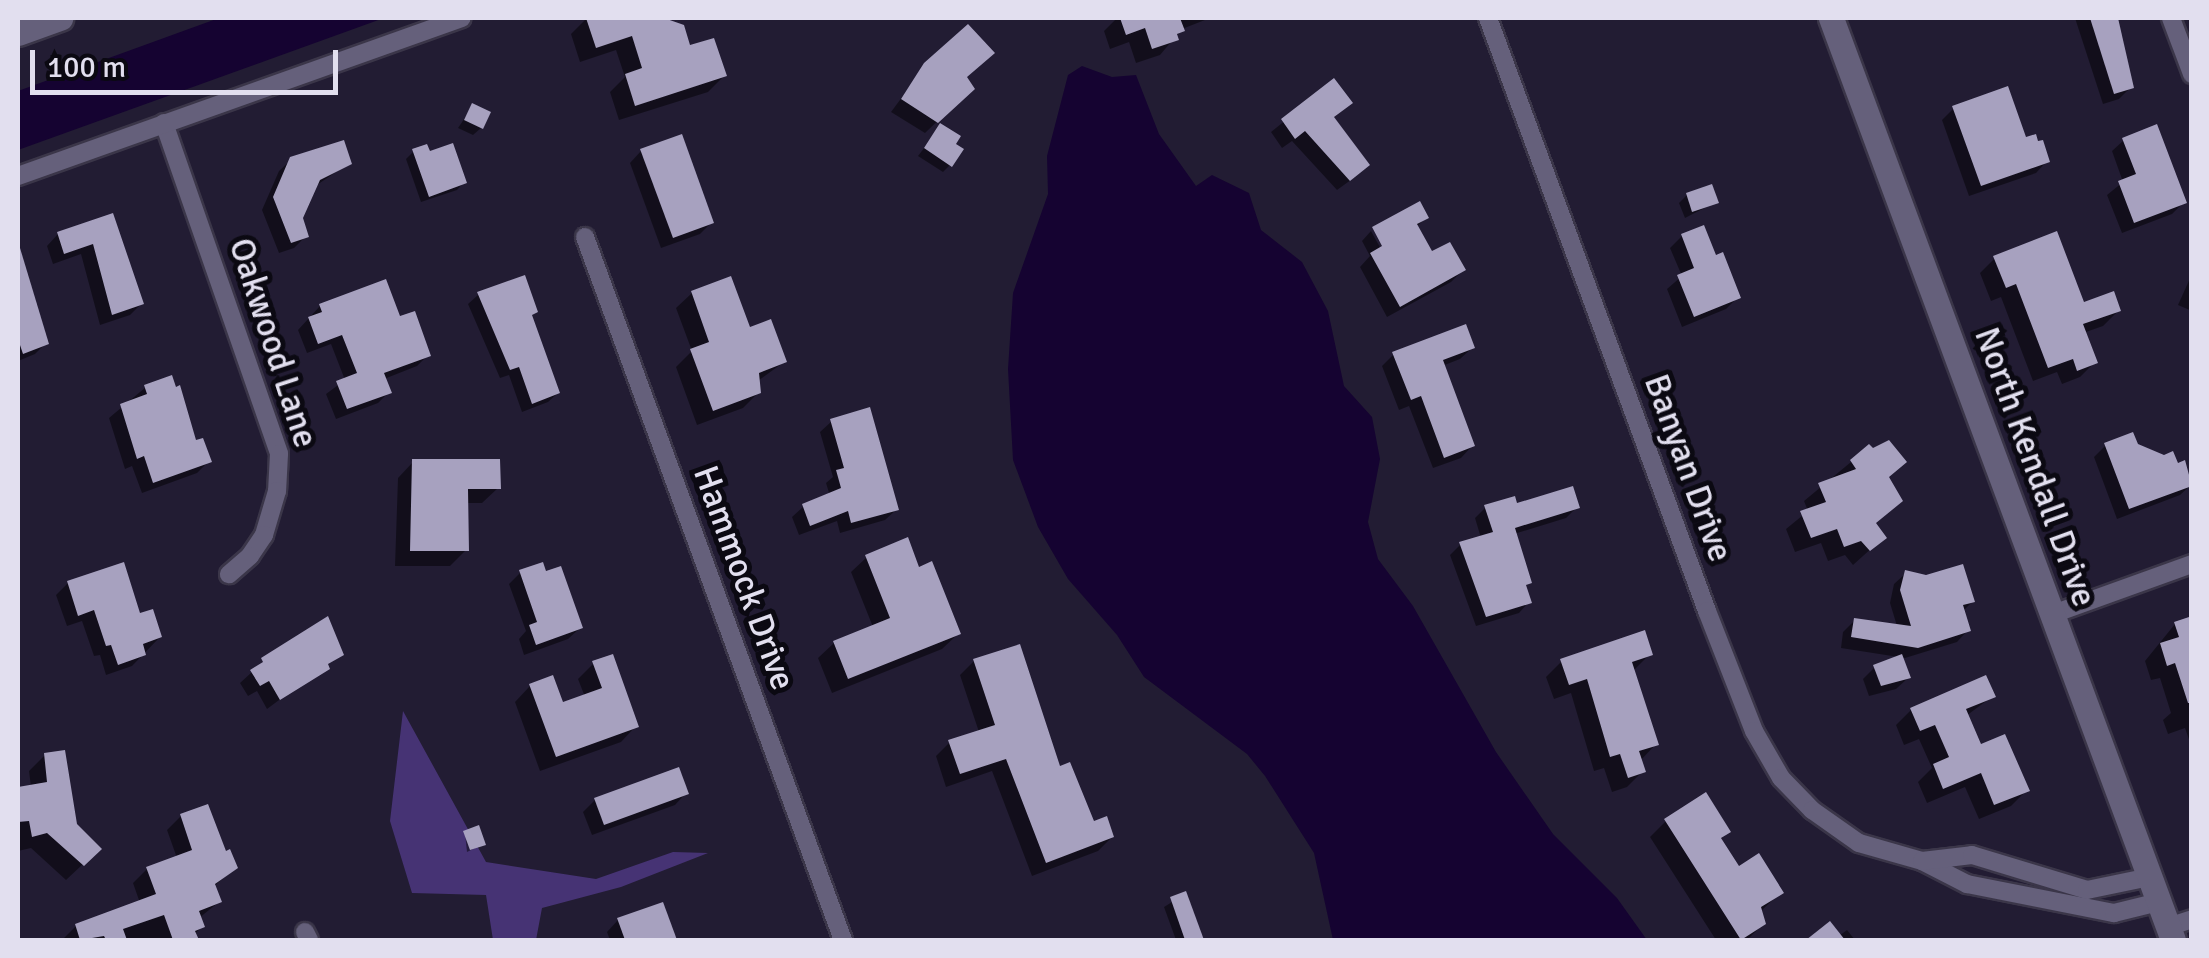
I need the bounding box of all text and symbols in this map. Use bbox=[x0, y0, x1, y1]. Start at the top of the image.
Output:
scale bar bbox=[35, 30, 342, 92]
text: 100 m bbox=[47, 49, 126, 86]
street label: Oakwood Lane bbox=[219, 233, 327, 453]
street label: North Kendall Drive bbox=[1965, 322, 2105, 612]
street label: Banyan Drive bbox=[1635, 369, 1741, 567]
street label: Hammock Drive bbox=[684, 460, 804, 696]

